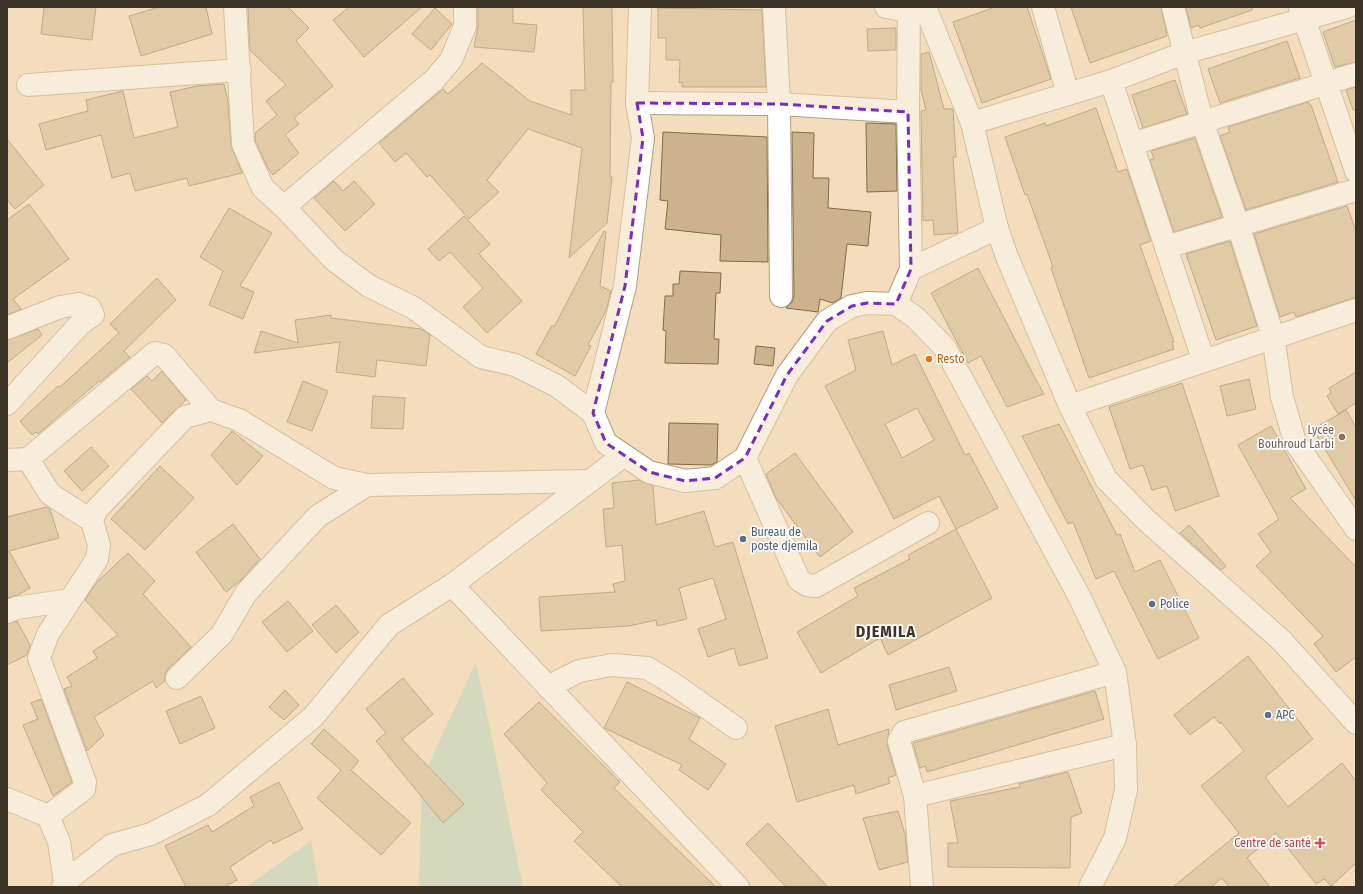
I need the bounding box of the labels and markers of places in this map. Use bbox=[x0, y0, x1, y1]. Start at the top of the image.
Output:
place label: Resto bbox=[937, 352, 964, 366]
marker: Resto bbox=[924, 354, 934, 364]
place label: Lycée Bouhroud Larbi bbox=[1258, 423, 1334, 451]
marker: Lycée Bouhroud Larbi bbox=[1337, 432, 1347, 442]
place label: Bureau de poste djemila bbox=[751, 525, 818, 553]
marker: Bureau de poste djemila bbox=[738, 534, 748, 544]
place label: Police bbox=[1160, 597, 1189, 611]
marker: Police bbox=[1147, 599, 1157, 609]
place label: APC bbox=[1276, 708, 1295, 722]
marker: APC bbox=[1263, 710, 1273, 720]
place label: Centre de santé bbox=[1234, 836, 1311, 850]
marker: Centre de santé bbox=[1314, 837, 1326, 849]

